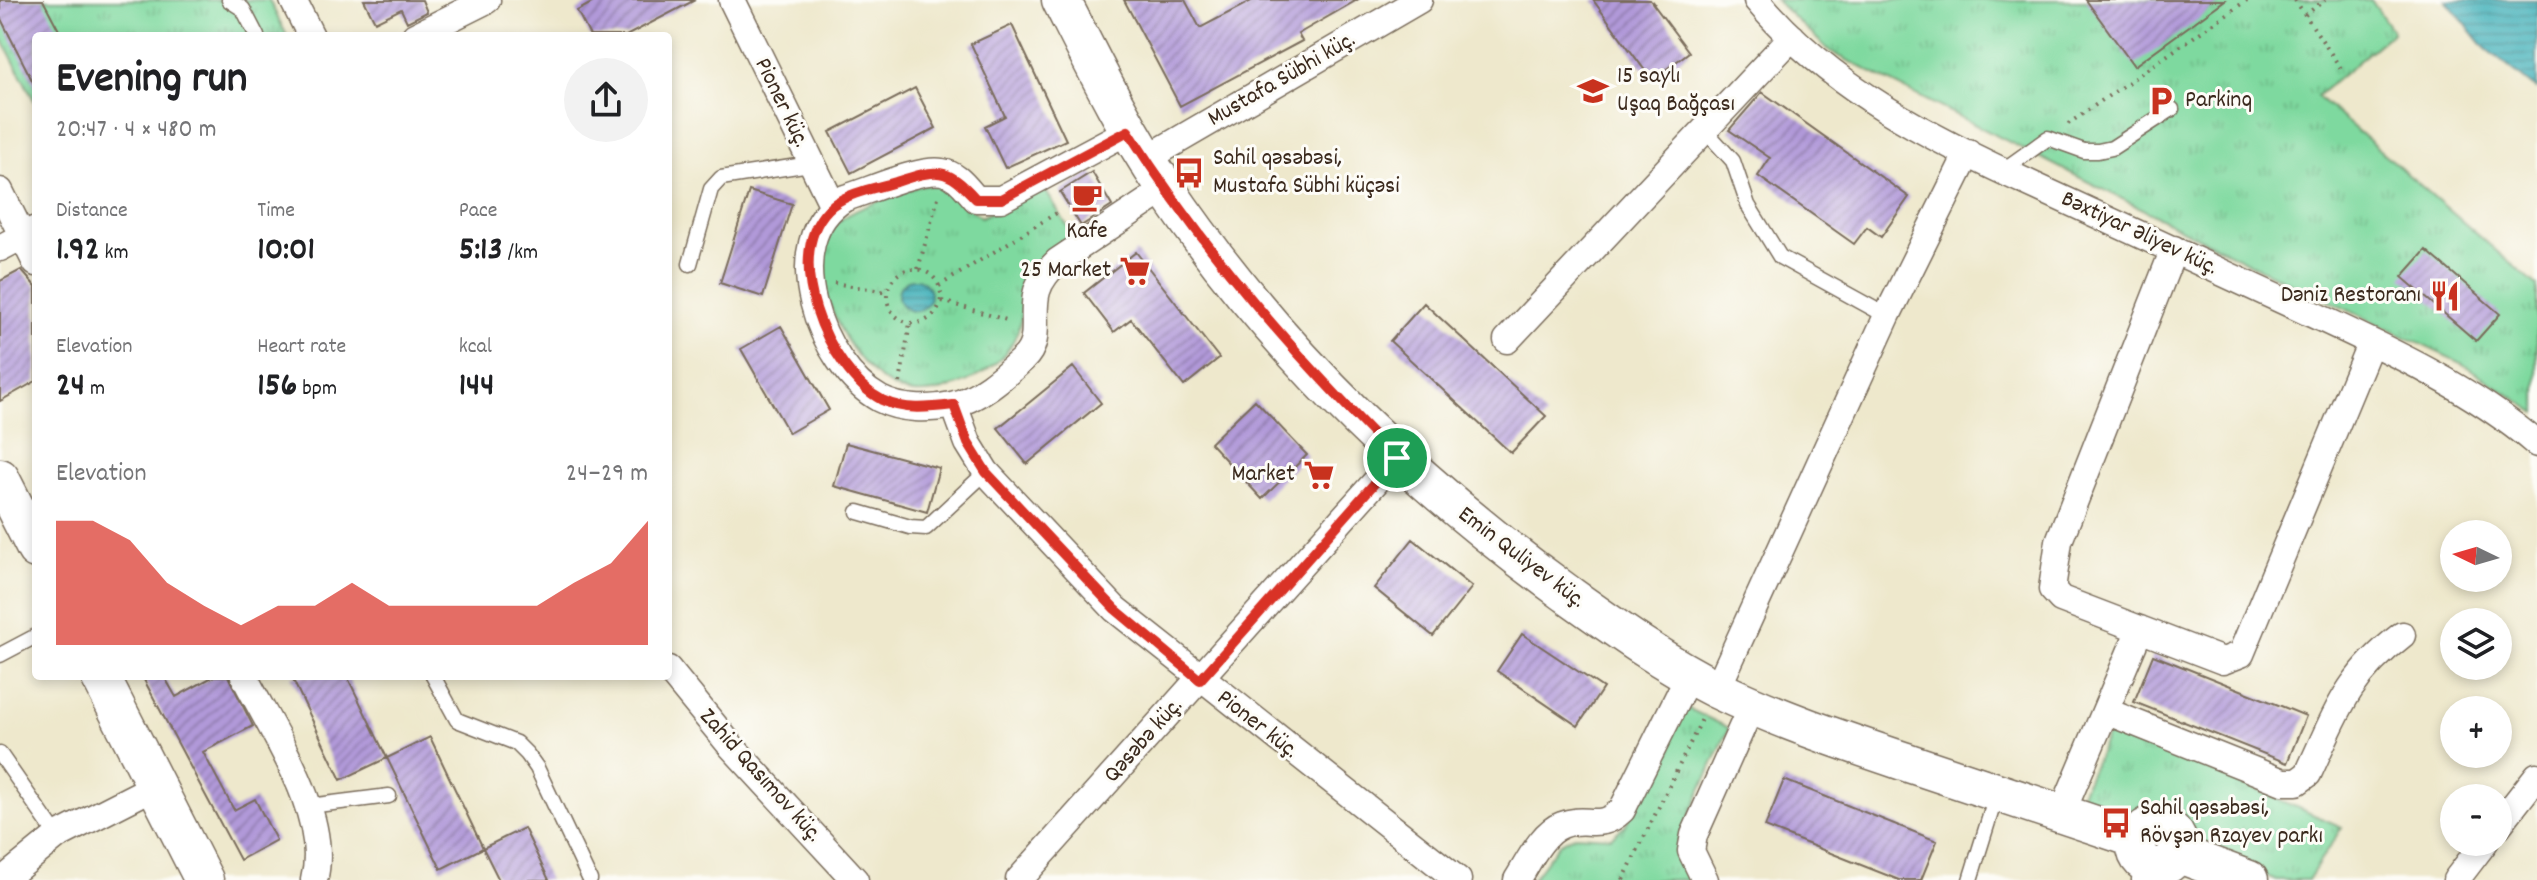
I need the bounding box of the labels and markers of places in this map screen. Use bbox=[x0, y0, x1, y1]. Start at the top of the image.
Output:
place label: 15 saylı Uşaq Bağçası bbox=[1617, 60, 1735, 122]
school or university icon: 15 saylı Uşaq Bağçası bbox=[1576, 74, 1610, 108]
parking icon: Parkinq bbox=[2144, 84, 2178, 118]
place label: Parkinq bbox=[2185, 84, 2252, 118]
place label: Sahil qəsəbəsi, Mustafa Sübhi küçəsi bbox=[1213, 142, 1400, 204]
bus stop icon: Sahil qəsəbəsi, Mustafa Sübhi küçəsi bbox=[1172, 156, 1206, 190]
cafe icon: Kafe bbox=[1070, 180, 1104, 214]
place label: Kafe bbox=[1066, 215, 1108, 249]
place label: 25 Market bbox=[1020, 254, 1111, 288]
supermarket icon: 25 Market bbox=[1118, 254, 1152, 288]
place label: Dəniz Restoranı bbox=[2281, 279, 2421, 313]
restaurant icon: Dəniz Restoranı bbox=[2428, 279, 2462, 313]
pin bbox=[1363, 424, 1431, 492]
place label: Market bbox=[1232, 458, 1295, 492]
supermarket icon: Market bbox=[1302, 458, 1336, 492]
place label: Sahil qəsəbəsi, Rövşən Rzayev parkı bbox=[2140, 792, 2323, 854]
bus stop icon: Sahil qəsəbəsi, Rövşən Rzayev parkı bbox=[2099, 806, 2133, 840]

